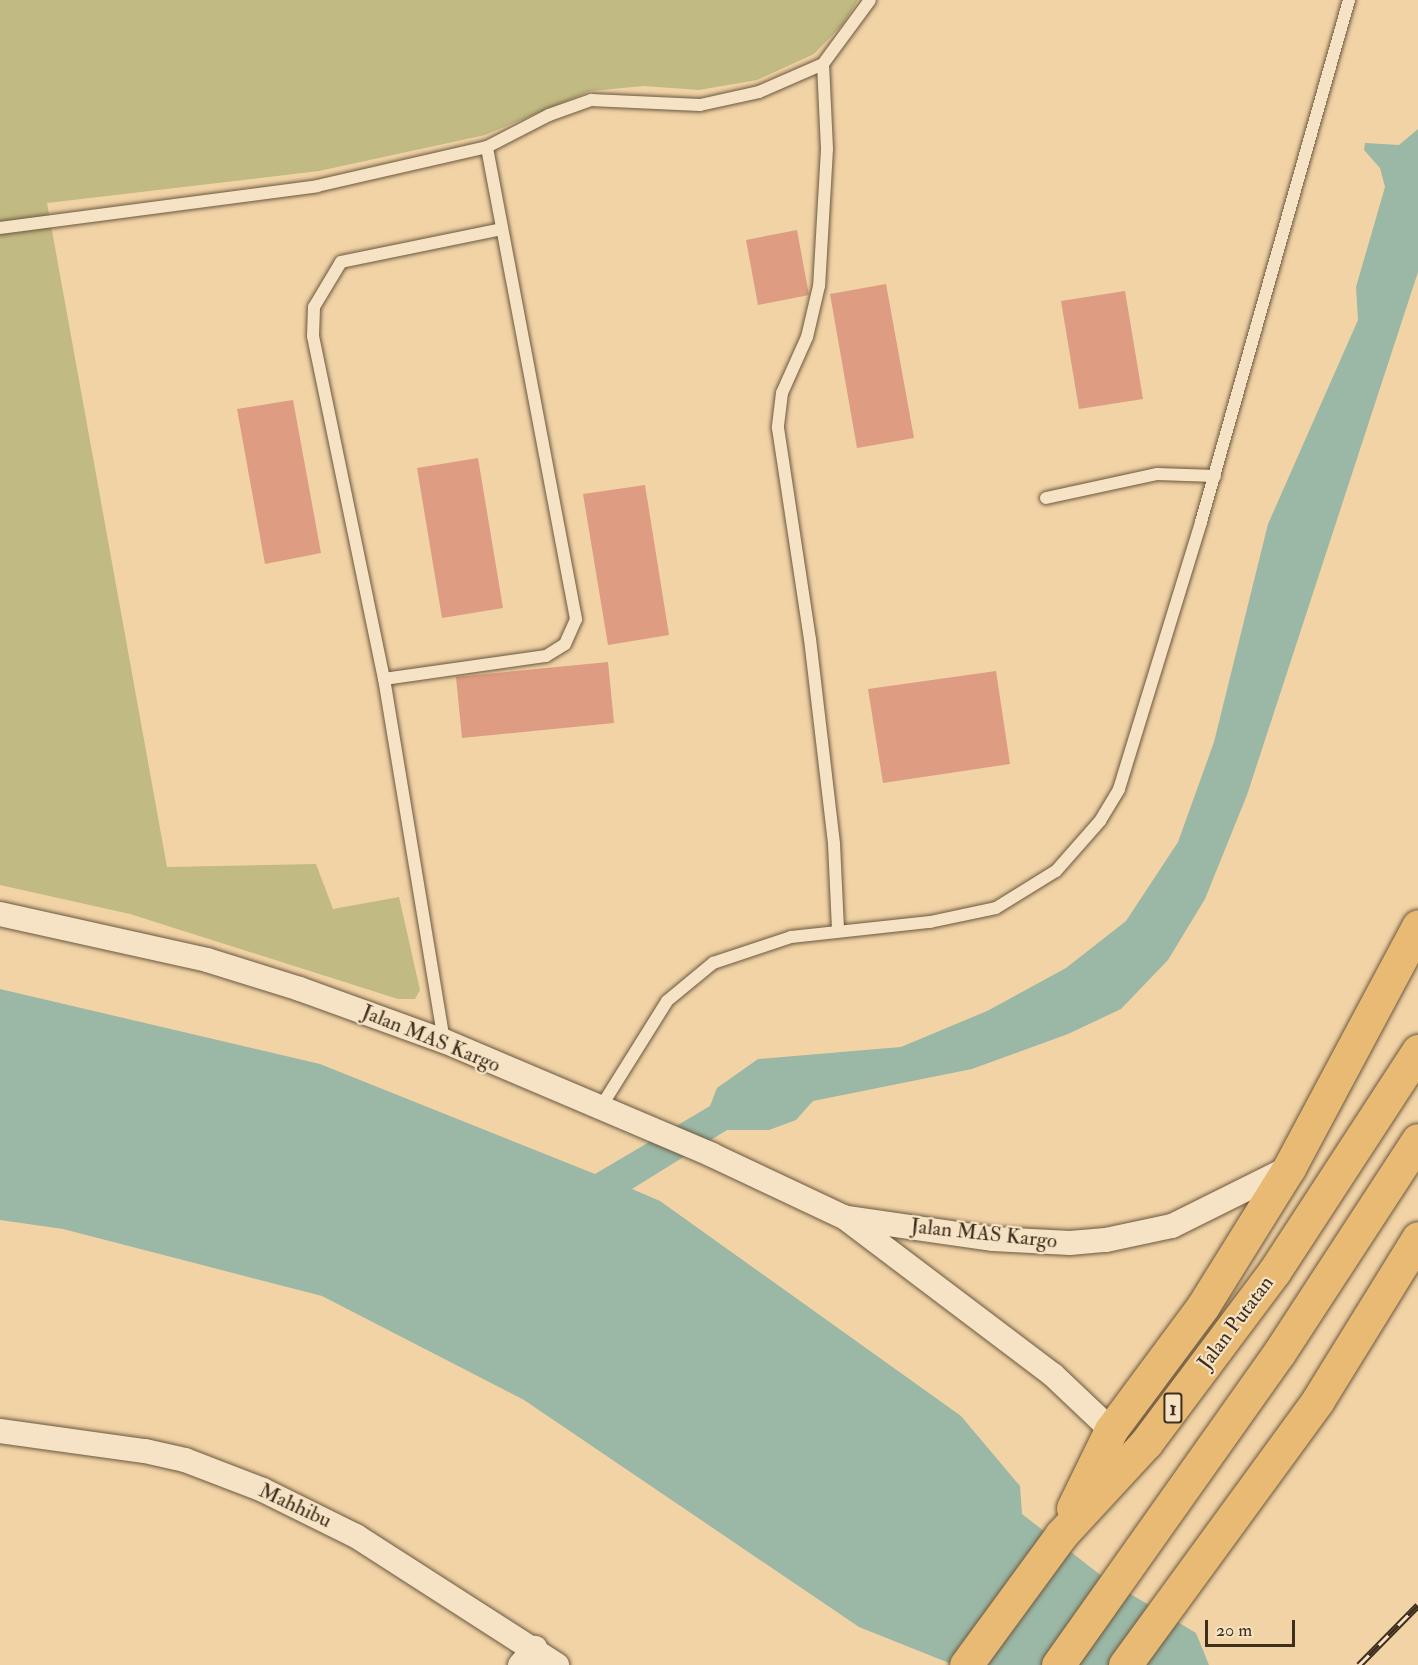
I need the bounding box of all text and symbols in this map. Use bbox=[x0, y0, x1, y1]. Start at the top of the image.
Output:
street label: Jalan MAS Kargo bbox=[358, 1000, 504, 1078]
street label: Jalan MAS Kargo bbox=[909, 1214, 1059, 1254]
street label: Jalan Putatan bbox=[1193, 1271, 1279, 1375]
road number: 1 bbox=[1162, 1391, 1184, 1425]
street label: Mahhibu bbox=[255, 1478, 335, 1534]
scale bar bbox=[1208, 1608, 1298, 1646]
text: 20 m bbox=[1216, 1619, 1252, 1642]

